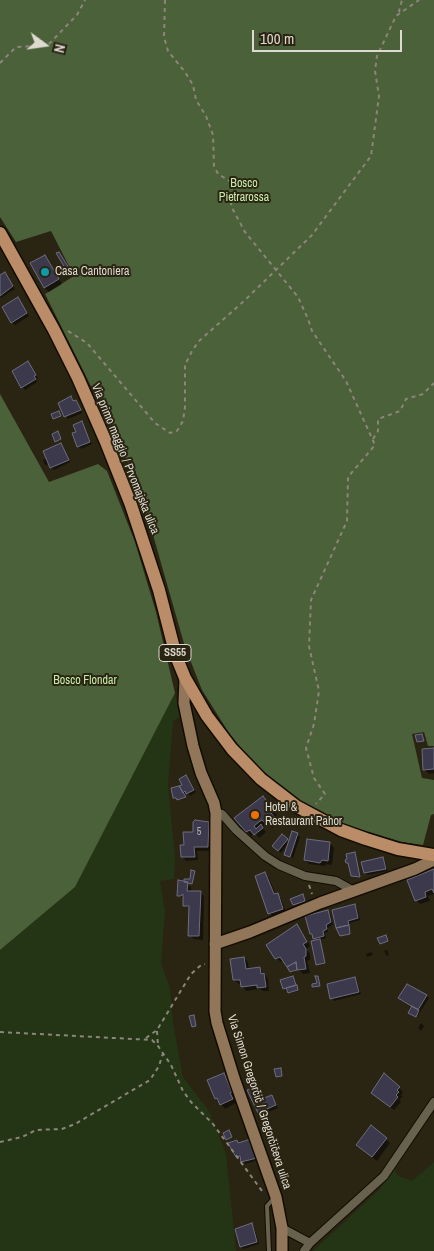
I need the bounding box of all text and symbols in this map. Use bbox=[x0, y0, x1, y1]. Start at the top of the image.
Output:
north arrow bbox=[20, 20, 70, 70]
scale bar bbox=[254, 20, 404, 52]
text: 100 m bbox=[260, 28, 294, 49]
text: N bbox=[50, 42, 69, 55]
park label: Bosco Pietrarossa bbox=[219, 177, 269, 205]
place label: Casa Cantoniera bbox=[55, 265, 129, 279]
marker: Casa Cantoniera bbox=[39, 266, 51, 278]
street label: Via primo maggio / Prvomajska ulica bbox=[88, 382, 162, 536]
road number: SS55 bbox=[159, 644, 191, 661]
park label: Bosco Flondar bbox=[53, 674, 117, 688]
place label: Hotel & Restaurant Pahor bbox=[265, 801, 342, 829]
marker: Hotel & Restaurant Pahor bbox=[249, 809, 261, 821]
house number: 5 bbox=[197, 826, 201, 838]
street label: Via Simon Gregorčič / Gregorčičeva ulica bbox=[224, 1013, 294, 1191]

